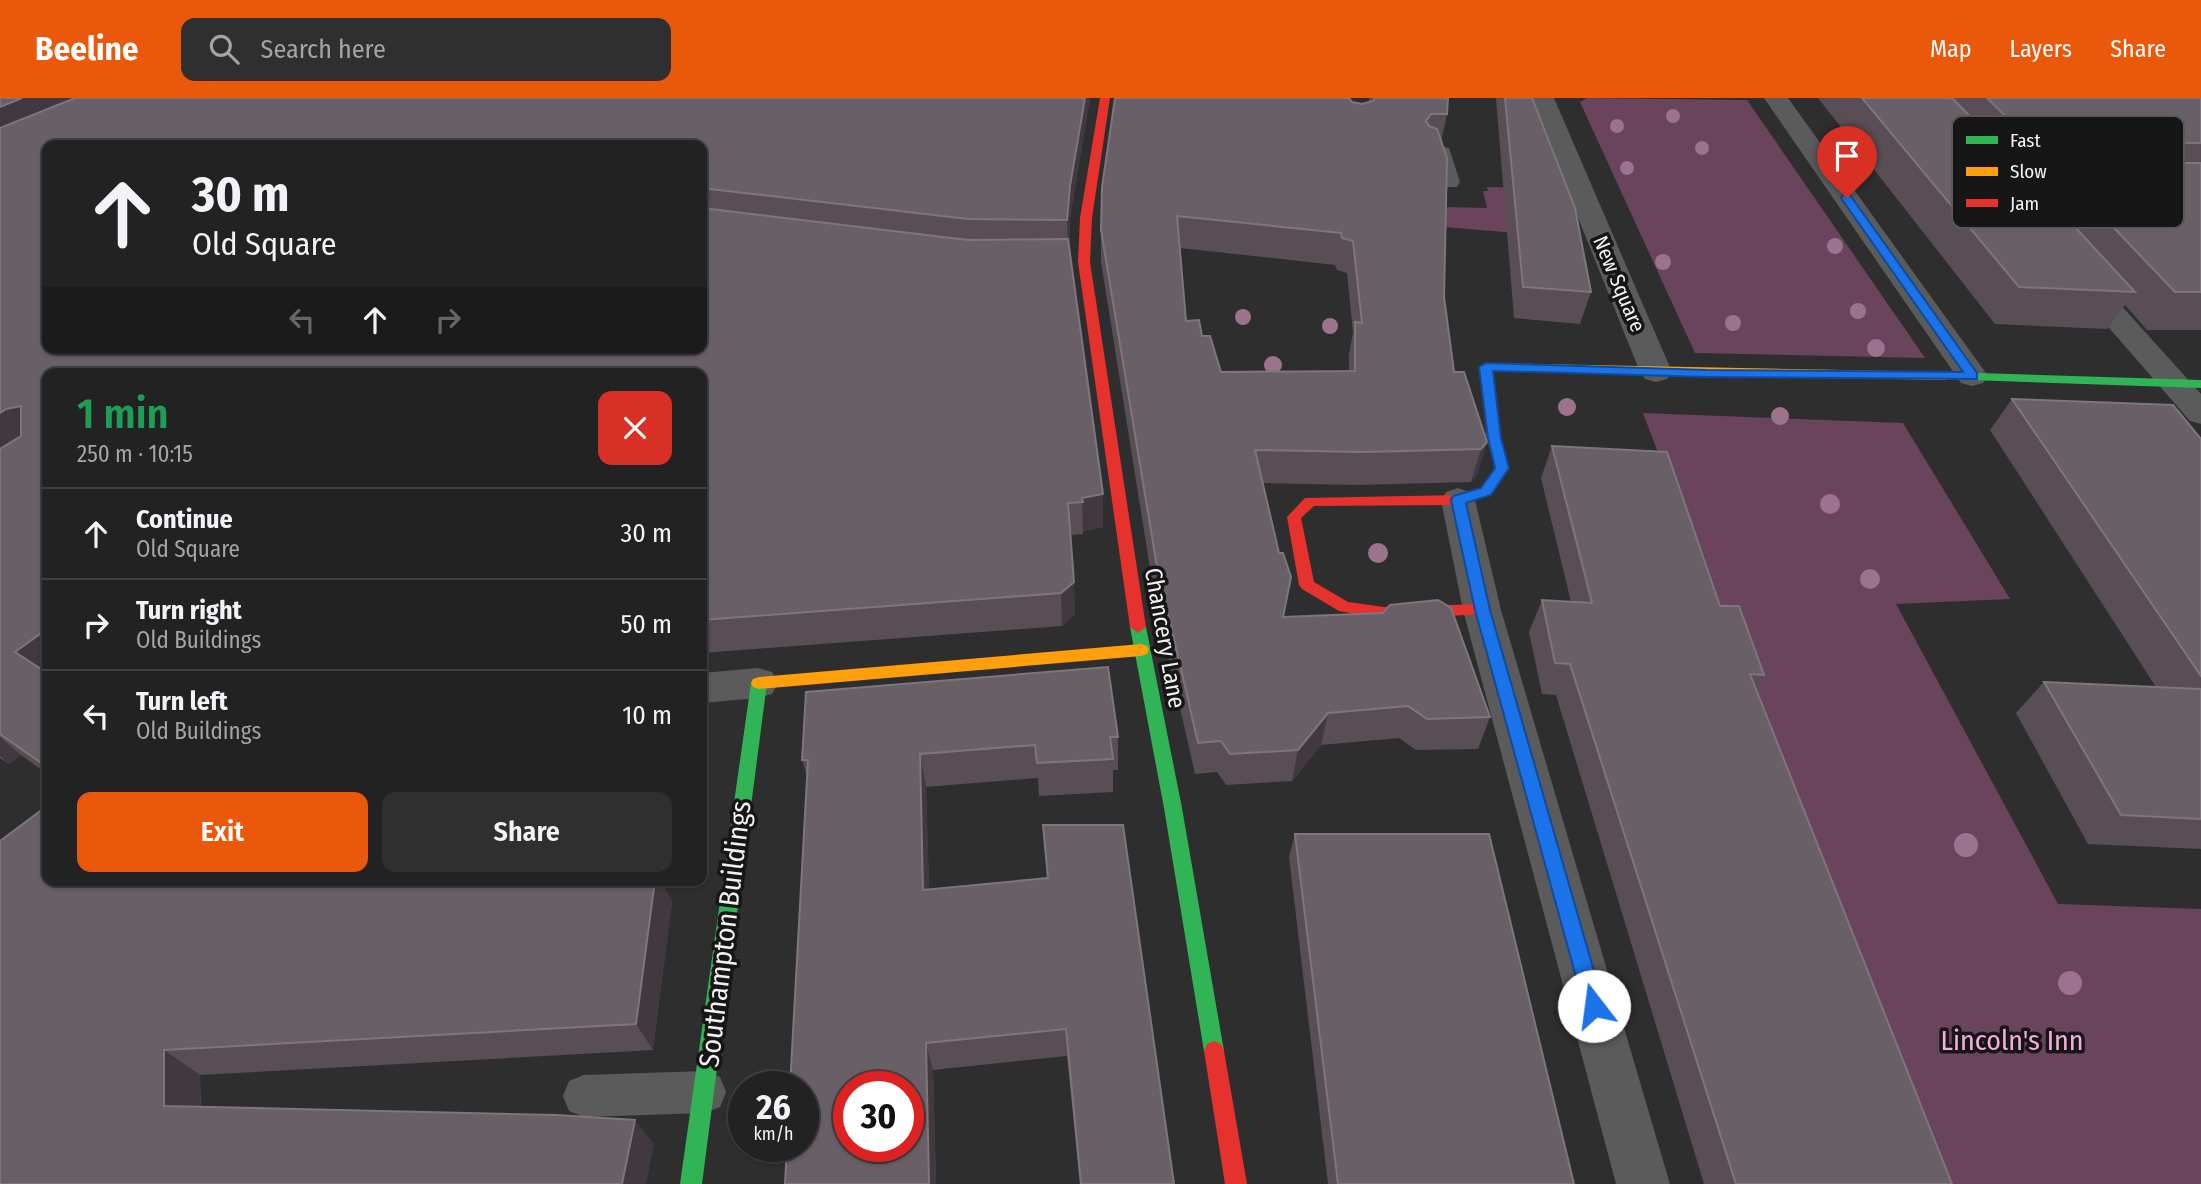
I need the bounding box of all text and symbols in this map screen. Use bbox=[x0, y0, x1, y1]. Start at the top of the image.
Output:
search box bbox=[181, 18, 671, 81]
text: Beeline bbox=[35, 29, 139, 69]
icon: search bbox=[205, 30, 243, 68]
text: Search here bbox=[261, 34, 386, 65]
text: Map bbox=[1930, 35, 1972, 63]
text: Layers bbox=[2010, 35, 2072, 63]
text: Share bbox=[2110, 35, 2166, 63]
legend bbox=[1952, 116, 2184, 228]
pin bbox=[1817, 126, 1877, 198]
text: Fast bbox=[2010, 129, 2041, 152]
icon: arrive bbox=[1828, 137, 1866, 175]
text: Slow bbox=[2010, 160, 2047, 183]
text: 30 m bbox=[192, 165, 290, 224]
icon: ahead bbox=[77, 168, 168, 259]
text: Jam bbox=[2010, 192, 2039, 215]
text: Old Square bbox=[192, 225, 337, 263]
street label: New Square bbox=[1587, 232, 1651, 336]
icon: left bbox=[283, 301, 321, 339]
icon: ahead bbox=[356, 301, 394, 339]
icon: right bbox=[429, 301, 467, 339]
text: 1 min bbox=[77, 389, 168, 439]
button: close bbox=[598, 391, 672, 465]
text: 250 m · 10:15 bbox=[77, 440, 193, 468]
text: Continue bbox=[136, 504, 233, 535]
icon: ahead bbox=[77, 515, 115, 553]
text: 30 m bbox=[621, 518, 672, 549]
text: Old Square bbox=[136, 535, 240, 563]
street label: Chancery Lane bbox=[1139, 566, 1191, 710]
text: Turn right bbox=[136, 595, 242, 626]
icon: right bbox=[77, 606, 115, 644]
text: 50 m bbox=[620, 609, 672, 640]
text: Old Buildings bbox=[136, 626, 261, 654]
text: Turn left bbox=[136, 686, 228, 717]
icon: left bbox=[77, 697, 115, 735]
text: 10 m bbox=[622, 700, 672, 731]
text: Old Buildings bbox=[136, 717, 261, 745]
button: Exit bbox=[77, 792, 368, 872]
button: Share bbox=[382, 792, 672, 872]
street label: Southampton Buildings bbox=[692, 799, 758, 1069]
position arrow bbox=[1557, 969, 1631, 1043]
park label: Lincoln's Inn bbox=[1940, 1024, 2084, 1057]
speed limit sign: 30 bbox=[833, 1071, 924, 1162]
text: 26 bbox=[756, 1086, 791, 1128]
text: km/h bbox=[753, 1123, 794, 1145]

